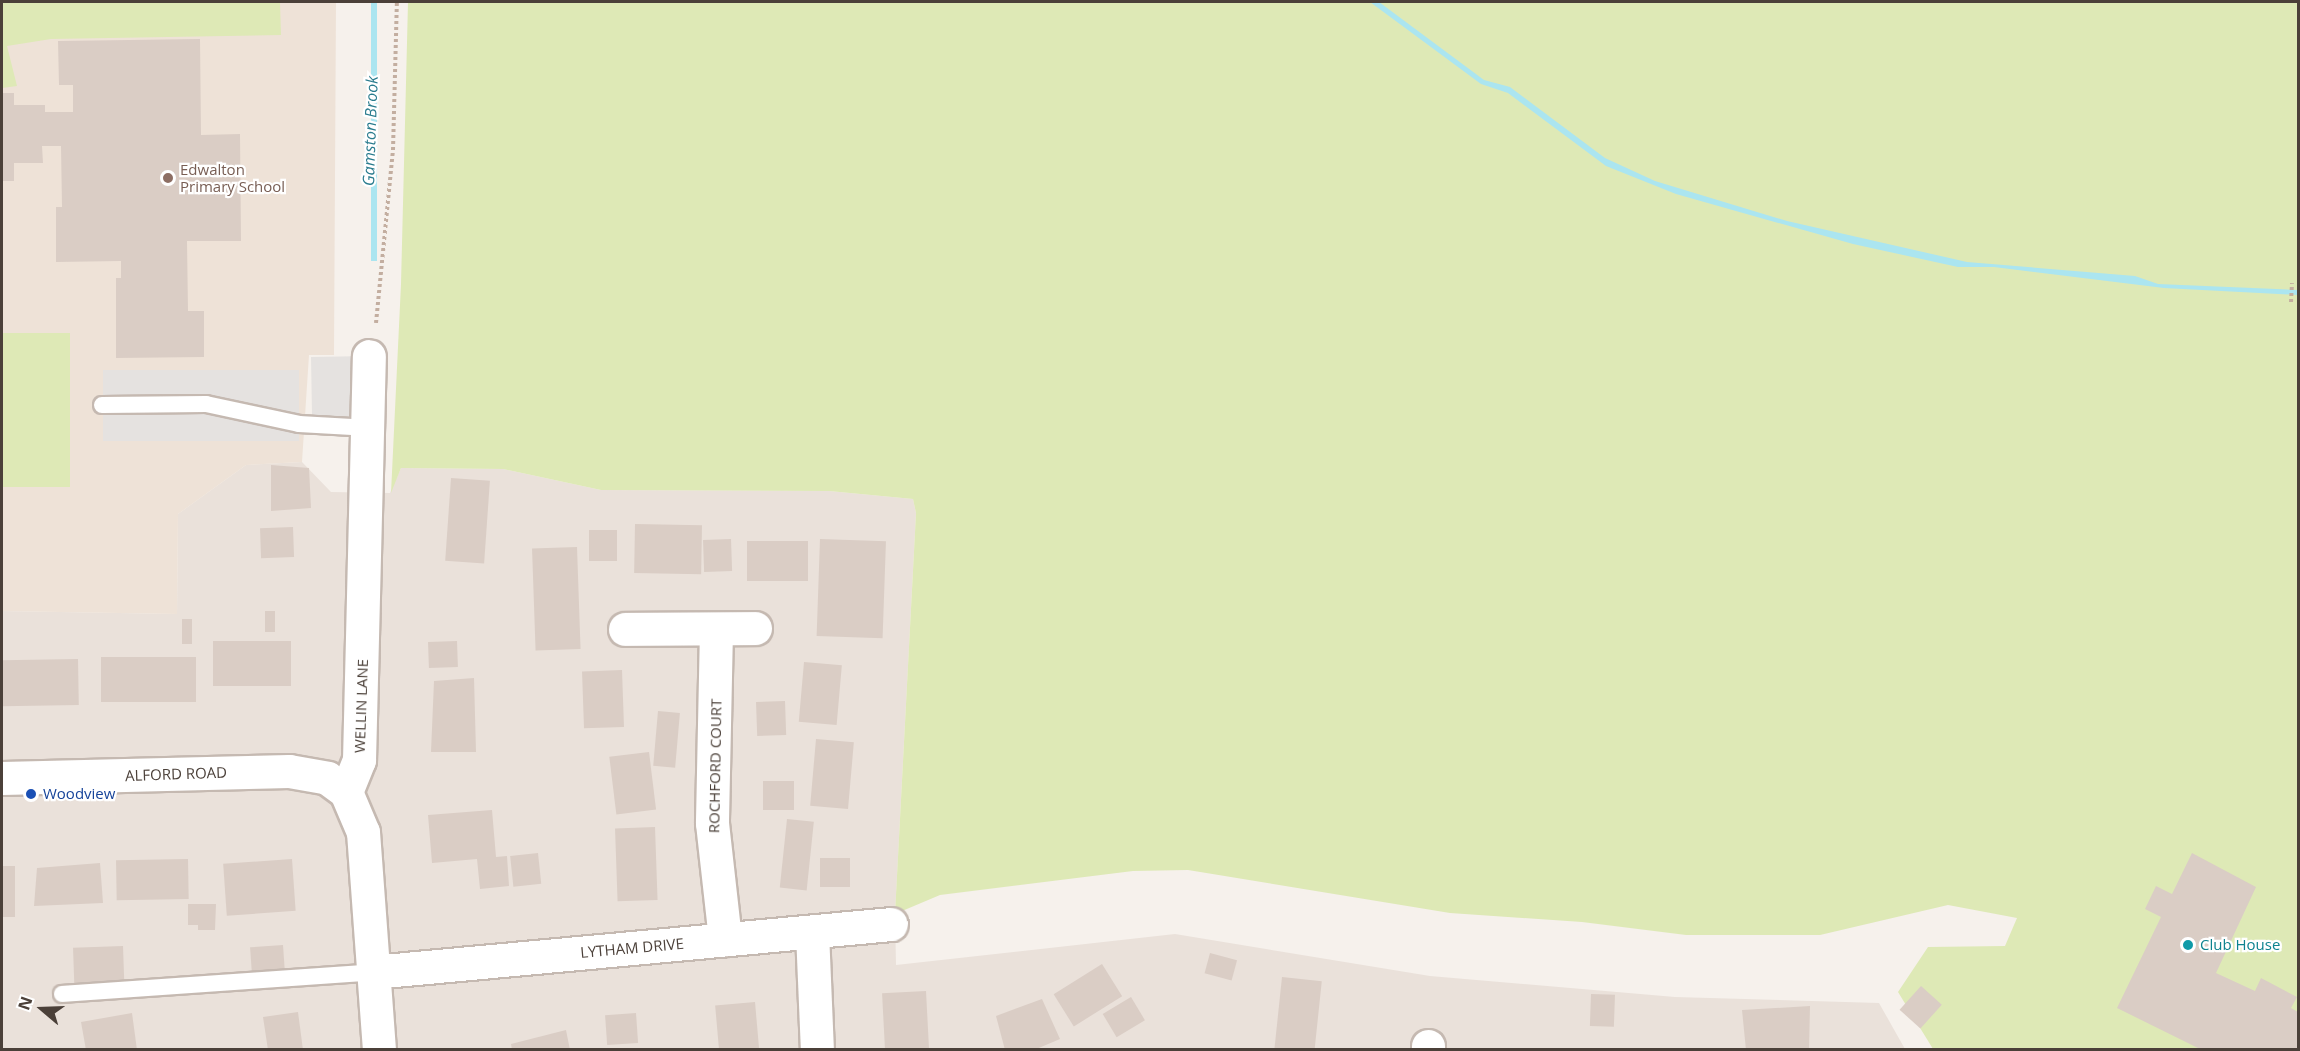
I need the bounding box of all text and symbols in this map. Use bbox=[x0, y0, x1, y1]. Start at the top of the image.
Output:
water label: Gamston Brook bbox=[358, 76, 382, 186]
place label: Edwalton Primary School bbox=[180, 160, 285, 195]
marker: Edwalton Primary School bbox=[161, 171, 175, 185]
street label: WELLIN LANE bbox=[350, 659, 372, 753]
street label: ROCHFORD COURT bbox=[705, 699, 725, 833]
street label: ALFORD ROAD bbox=[125, 763, 227, 785]
place label: Woodview bbox=[43, 785, 115, 803]
marker: Woodview bbox=[24, 787, 38, 801]
street label: LYTHAM DRIVE bbox=[579, 935, 685, 961]
place label: Club House bbox=[2200, 936, 2280, 954]
marker: Club House bbox=[2181, 938, 2195, 952]
north arrow bbox=[12, 979, 72, 1039]
text: N bbox=[12, 993, 37, 1013]

